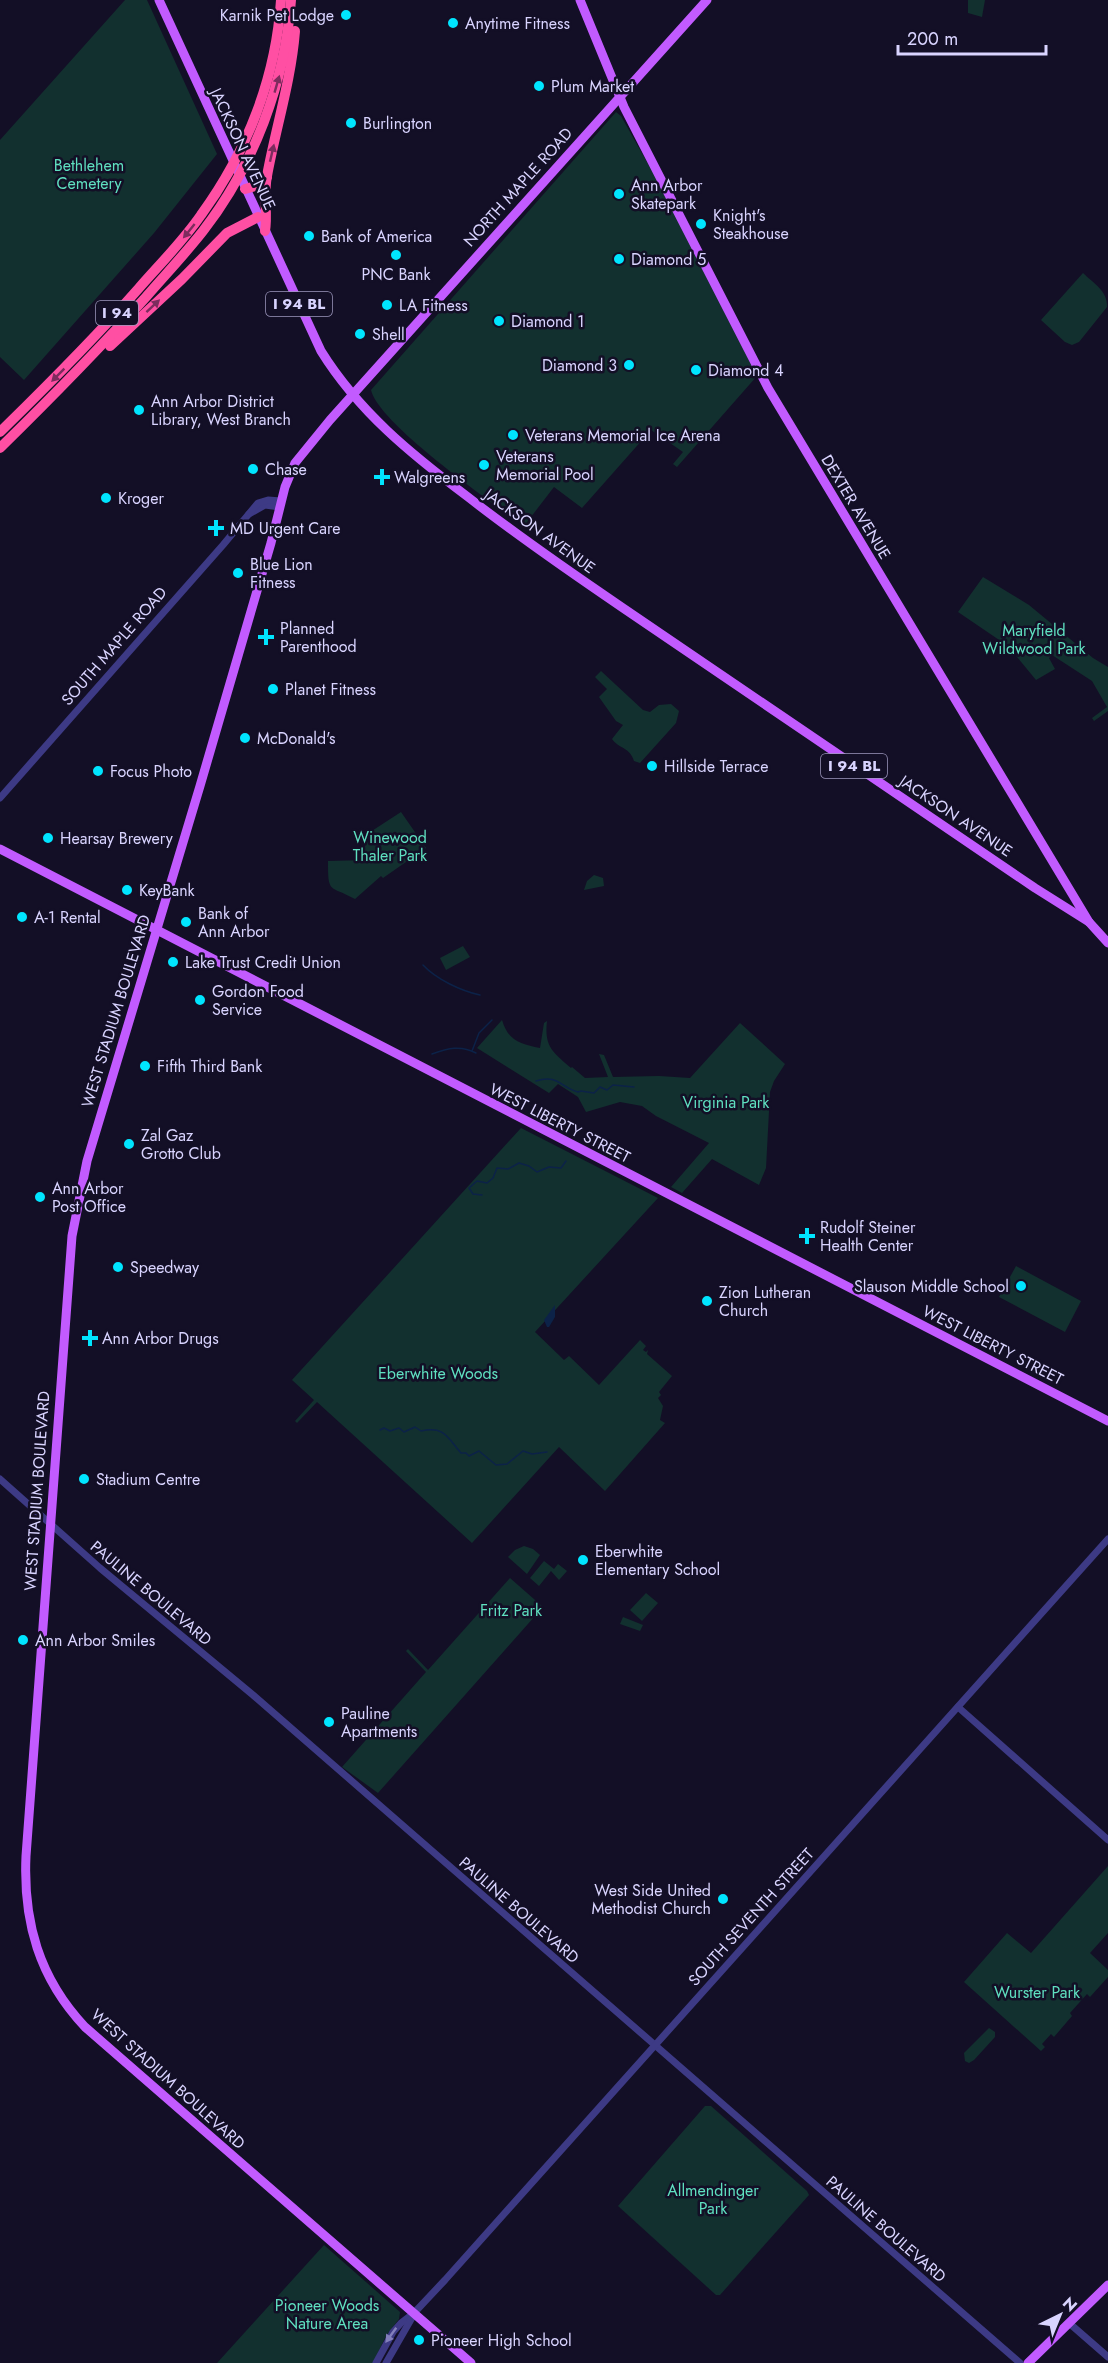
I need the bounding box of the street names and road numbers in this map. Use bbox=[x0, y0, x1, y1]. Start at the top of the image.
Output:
street label: JACKSON AVENUE bbox=[204, 82, 281, 214]
street label: NORTH MAPLE ROAD bbox=[458, 122, 578, 252]
road number: I 94 BL bbox=[266, 292, 332, 316]
road number: I 94 bbox=[96, 301, 138, 325]
street label: DEXTER AVENUE bbox=[816, 450, 896, 564]
street label: JACKSON AVENUE bbox=[478, 482, 600, 579]
street label: SOUTH MAPLE ROAD bbox=[56, 581, 172, 710]
road number: I 94 BL bbox=[821, 754, 887, 778]
street label: JACKSON AVENUE bbox=[893, 768, 1017, 862]
street label: WEST STADIUM BOULEVARD bbox=[76, 912, 156, 1110]
street label: WEST LIBERTY STREET bbox=[486, 1077, 635, 1169]
street label: WEST LIBERTY STREET bbox=[919, 1299, 1068, 1391]
street label: WEST STADIUM BOULEVARD bbox=[19, 1390, 55, 1592]
street label: PAULINE BOULEVARD bbox=[85, 1535, 217, 1651]
street label: SOUTH SEVENTH STREET bbox=[683, 1843, 820, 1991]
street label: PAULINE BOULEVARD bbox=[454, 1851, 584, 1969]
street label: WEST STADIUM BOULEVARD bbox=[86, 2003, 250, 2155]
street label: PAULINE BOULEVARD bbox=[821, 2170, 951, 2288]

